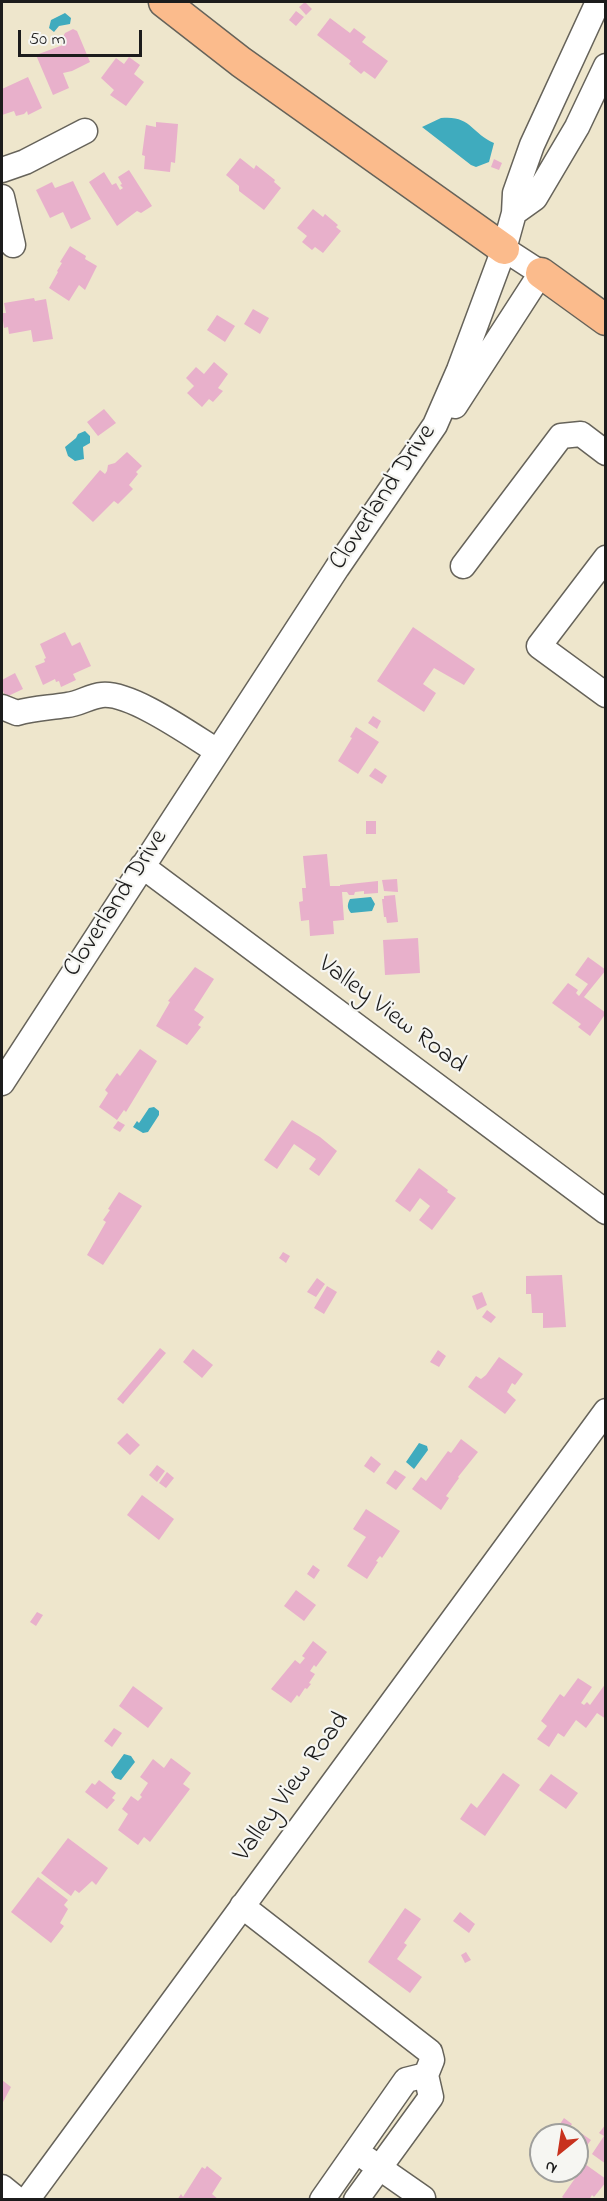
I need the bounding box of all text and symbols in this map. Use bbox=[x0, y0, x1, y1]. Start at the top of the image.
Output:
scale bar bbox=[21, 18, 146, 56]
text: 50 m bbox=[29, 27, 66, 53]
street label: Cloverland Drive bbox=[324, 419, 444, 577]
street label: Cloverland Drive bbox=[58, 825, 176, 983]
street label: Valley View Road bbox=[311, 950, 471, 1082]
street label: Valley View Road bbox=[228, 1707, 358, 1869]
north arrow bbox=[529, 2123, 589, 2183]
text: N bbox=[540, 2154, 562, 2180]

